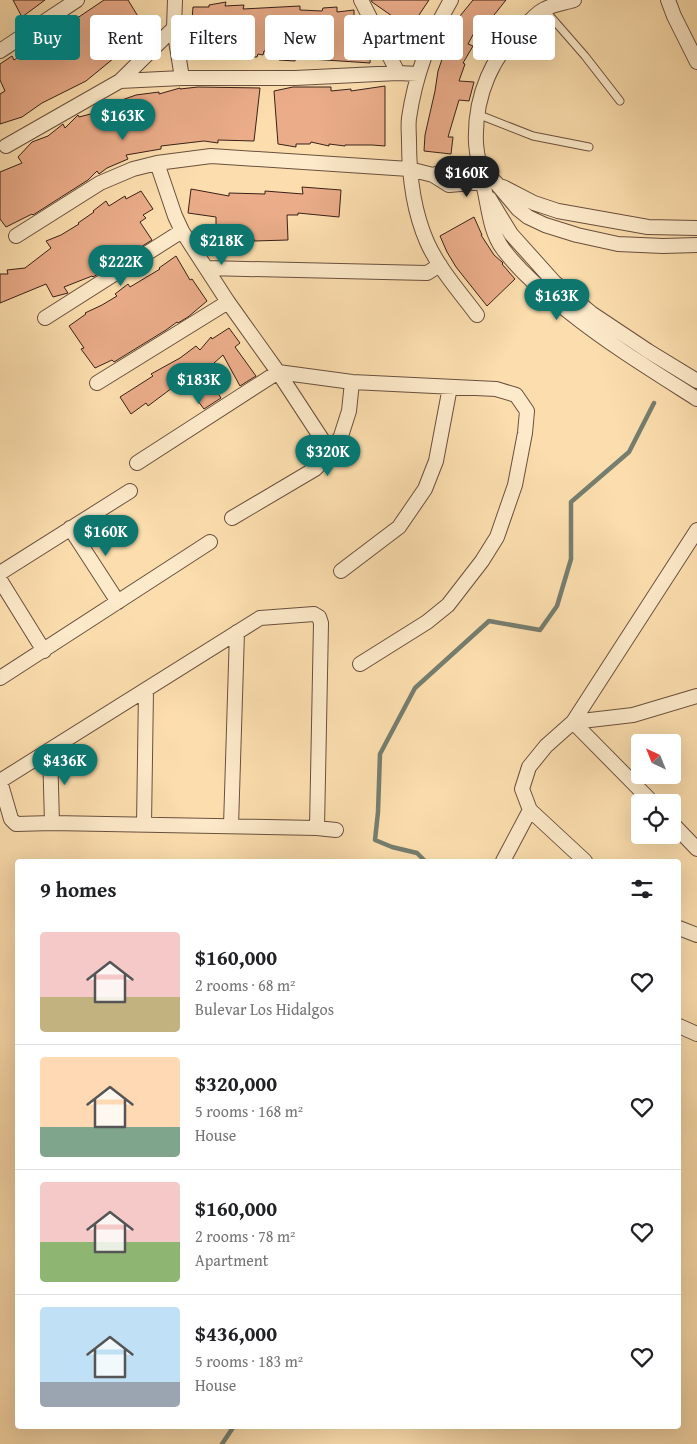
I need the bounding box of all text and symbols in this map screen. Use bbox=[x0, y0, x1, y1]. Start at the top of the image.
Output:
chip: Buy bbox=[15, 15, 80, 60]
chip: Rent bbox=[90, 15, 161, 60]
chip: Filters bbox=[171, 15, 255, 60]
chip: New bbox=[265, 15, 334, 60]
chip: Apartment bbox=[344, 15, 463, 60]
chip: House bbox=[473, 15, 555, 60]
pin: $163K bbox=[88, 98, 158, 141]
text: $163K bbox=[101, 103, 145, 127]
pin: $160K bbox=[432, 156, 502, 198]
text: $160K bbox=[445, 160, 489, 184]
pin: $218K bbox=[187, 224, 257, 266]
text: $218K bbox=[200, 228, 244, 252]
pin: $222K bbox=[86, 244, 156, 287]
text: $222K bbox=[99, 249, 143, 273]
pin: $163K bbox=[522, 278, 592, 321]
text: $163K bbox=[535, 283, 579, 307]
pin: $183K bbox=[164, 362, 234, 405]
text: $183K bbox=[177, 367, 221, 391]
pin: $320K bbox=[293, 434, 363, 477]
text: $320K bbox=[306, 439, 350, 463]
pin: $160K bbox=[71, 514, 141, 557]
text: $160K bbox=[84, 519, 128, 543]
north arrow bbox=[631, 734, 681, 784]
map controls bbox=[631, 734, 681, 844]
pin: $436K bbox=[30, 744, 100, 786]
text: $436K bbox=[43, 748, 87, 772]
button: locate bbox=[631, 794, 681, 844]
text: 9 homes bbox=[40, 874, 116, 905]
icon: filters bbox=[628, 875, 656, 903]
text: $160,000 bbox=[195, 942, 277, 973]
icon: home bbox=[80, 952, 140, 1012]
icon: heart bbox=[628, 968, 656, 996]
text: 2 rooms · 68 m² bbox=[195, 973, 295, 997]
text: Bulevar Los Hidalgos bbox=[195, 997, 334, 1021]
text: $320,000 bbox=[195, 1068, 277, 1099]
icon: home bbox=[80, 1077, 140, 1137]
icon: heart bbox=[628, 1093, 656, 1121]
text: 5 rooms · 168 m² bbox=[195, 1099, 303, 1123]
text: House bbox=[195, 1123, 236, 1147]
text: $160,000 bbox=[195, 1193, 277, 1224]
icon: home bbox=[80, 1202, 140, 1262]
icon: heart bbox=[628, 1218, 656, 1246]
text: 2 rooms · 78 m² bbox=[195, 1224, 295, 1248]
text: Apartment bbox=[195, 1248, 268, 1272]
text: $436,000 bbox=[195, 1318, 277, 1349]
icon: home bbox=[80, 1327, 140, 1387]
icon: heart bbox=[628, 1343, 656, 1371]
text: 5 rooms · 183 m² bbox=[195, 1349, 303, 1373]
text: House bbox=[195, 1373, 236, 1397]

